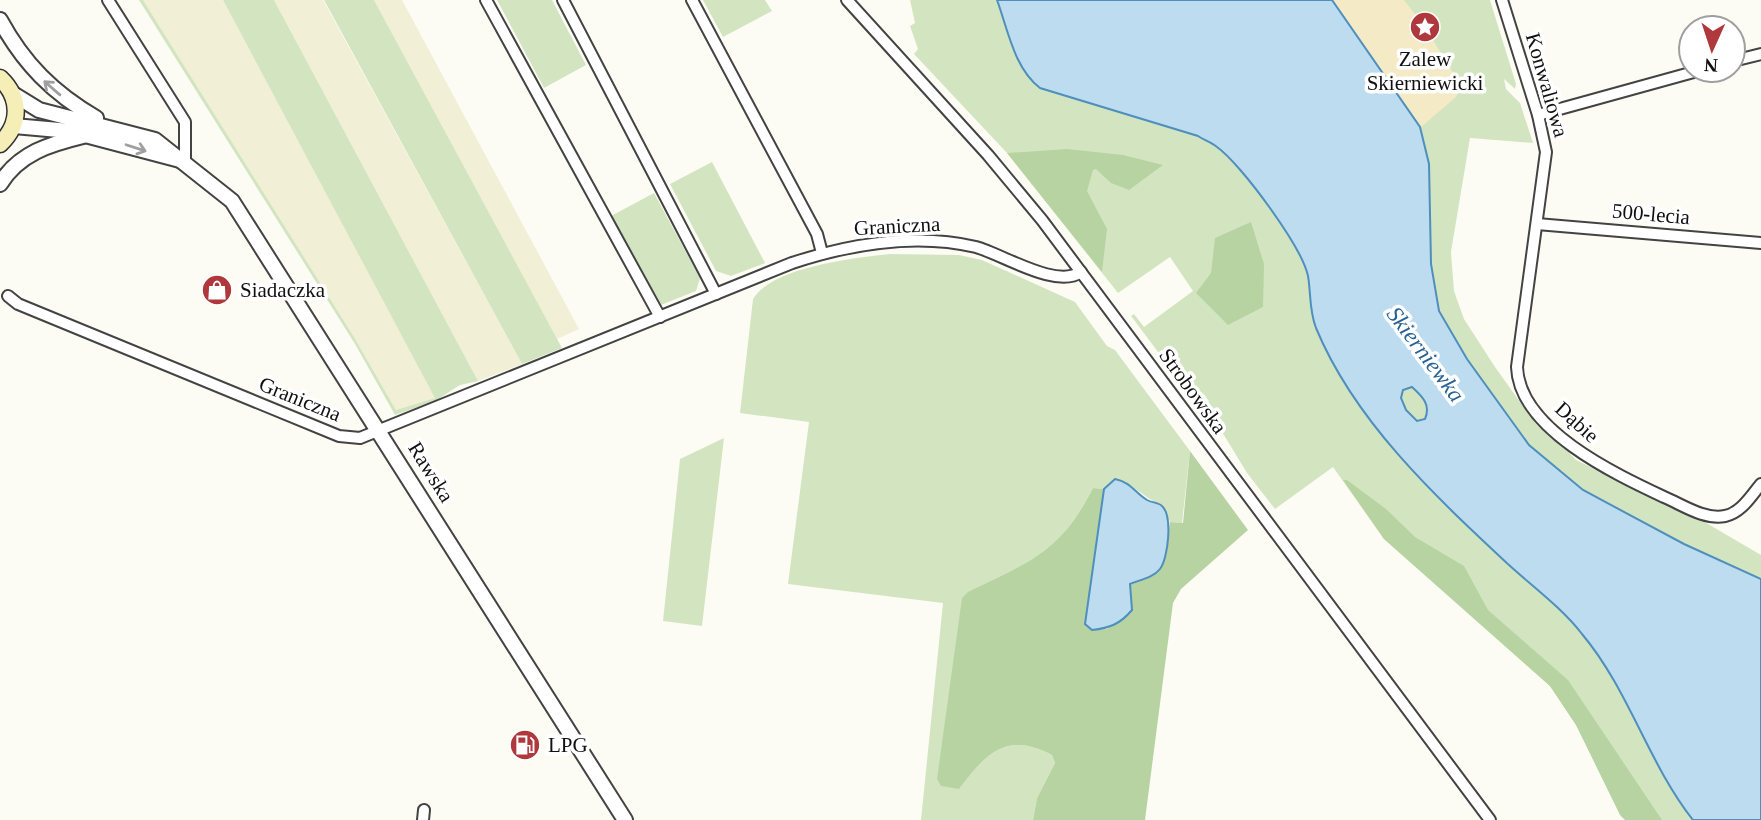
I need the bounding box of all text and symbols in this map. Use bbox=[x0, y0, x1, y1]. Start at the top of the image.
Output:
place icon: Zalew Skierniewicki bbox=[1408, 10, 1442, 44]
north arrow bbox=[1677, 14, 1747, 84]
street label: Konwaliowa bbox=[1521, 30, 1574, 141]
place label: Zalew Skierniewicki bbox=[1367, 47, 1483, 95]
text: N bbox=[1703, 55, 1719, 76]
one-way arrow bbox=[43, 80, 61, 96]
one-way arrow bbox=[125, 143, 147, 155]
street label: 500-lecia bbox=[1611, 199, 1692, 229]
street label: Graniczna bbox=[853, 212, 941, 240]
shop icon: Siadaczka bbox=[200, 273, 234, 307]
place label: Siadaczka bbox=[240, 278, 326, 302]
water label: Skierniewka bbox=[1382, 302, 1469, 407]
street label: Strobowska bbox=[1154, 344, 1232, 439]
street label: Graniczna bbox=[256, 372, 345, 427]
street label: Dąbie bbox=[1550, 396, 1604, 448]
street label: Rawska bbox=[403, 437, 459, 507]
fuel station icon: LPG bbox=[508, 728, 542, 762]
place label: LPG bbox=[548, 733, 588, 757]

